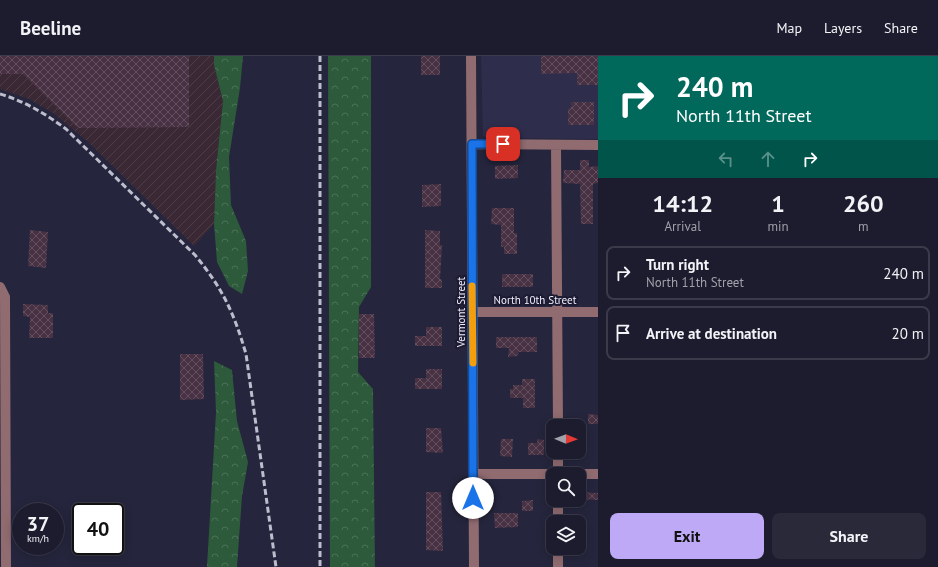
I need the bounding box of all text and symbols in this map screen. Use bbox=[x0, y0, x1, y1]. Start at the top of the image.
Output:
text: Beeline bbox=[20, 16, 81, 40]
text: Map bbox=[776, 19, 802, 37]
text: Layers bbox=[824, 19, 862, 37]
text: Share bbox=[884, 19, 918, 37]
text: 240 m bbox=[676, 68, 753, 105]
icon: right bbox=[610, 72, 662, 124]
text: North 11th Street bbox=[676, 104, 812, 127]
pin bbox=[486, 127, 520, 161]
icon: arrive bbox=[492, 133, 514, 155]
icon: left bbox=[715, 148, 737, 170]
icon: ahead bbox=[757, 148, 779, 170]
icon: right bbox=[799, 148, 821, 170]
text: 14:12 bbox=[652, 188, 713, 219]
text: 1 bbox=[771, 188, 785, 219]
text: 260 bbox=[843, 188, 884, 219]
text: Arrival bbox=[665, 218, 701, 235]
text: min bbox=[767, 218, 789, 235]
text: m bbox=[858, 218, 869, 235]
text: Turn right bbox=[646, 255, 709, 274]
icon: right bbox=[612, 262, 634, 284]
text: 240 m bbox=[883, 264, 924, 283]
text: North 11th Street bbox=[646, 274, 744, 291]
street label: Vermont Street bbox=[454, 276, 468, 348]
street label: North 10th Street bbox=[494, 293, 577, 307]
icon: arrive bbox=[612, 322, 634, 344]
text: Arrive at destination bbox=[646, 324, 777, 343]
text: 20 m bbox=[891, 324, 924, 343]
north arrow bbox=[546, 419, 586, 459]
map controls bbox=[546, 419, 586, 555]
button: search bbox=[546, 467, 586, 507]
position arrow bbox=[452, 477, 494, 519]
speed limit sign: 40 bbox=[72, 503, 124, 555]
text: 37 bbox=[27, 511, 49, 537]
button: Exit bbox=[610, 513, 764, 559]
button: Share bbox=[772, 513, 926, 559]
button: layers bbox=[546, 515, 586, 555]
text: km/h bbox=[27, 532, 49, 545]

